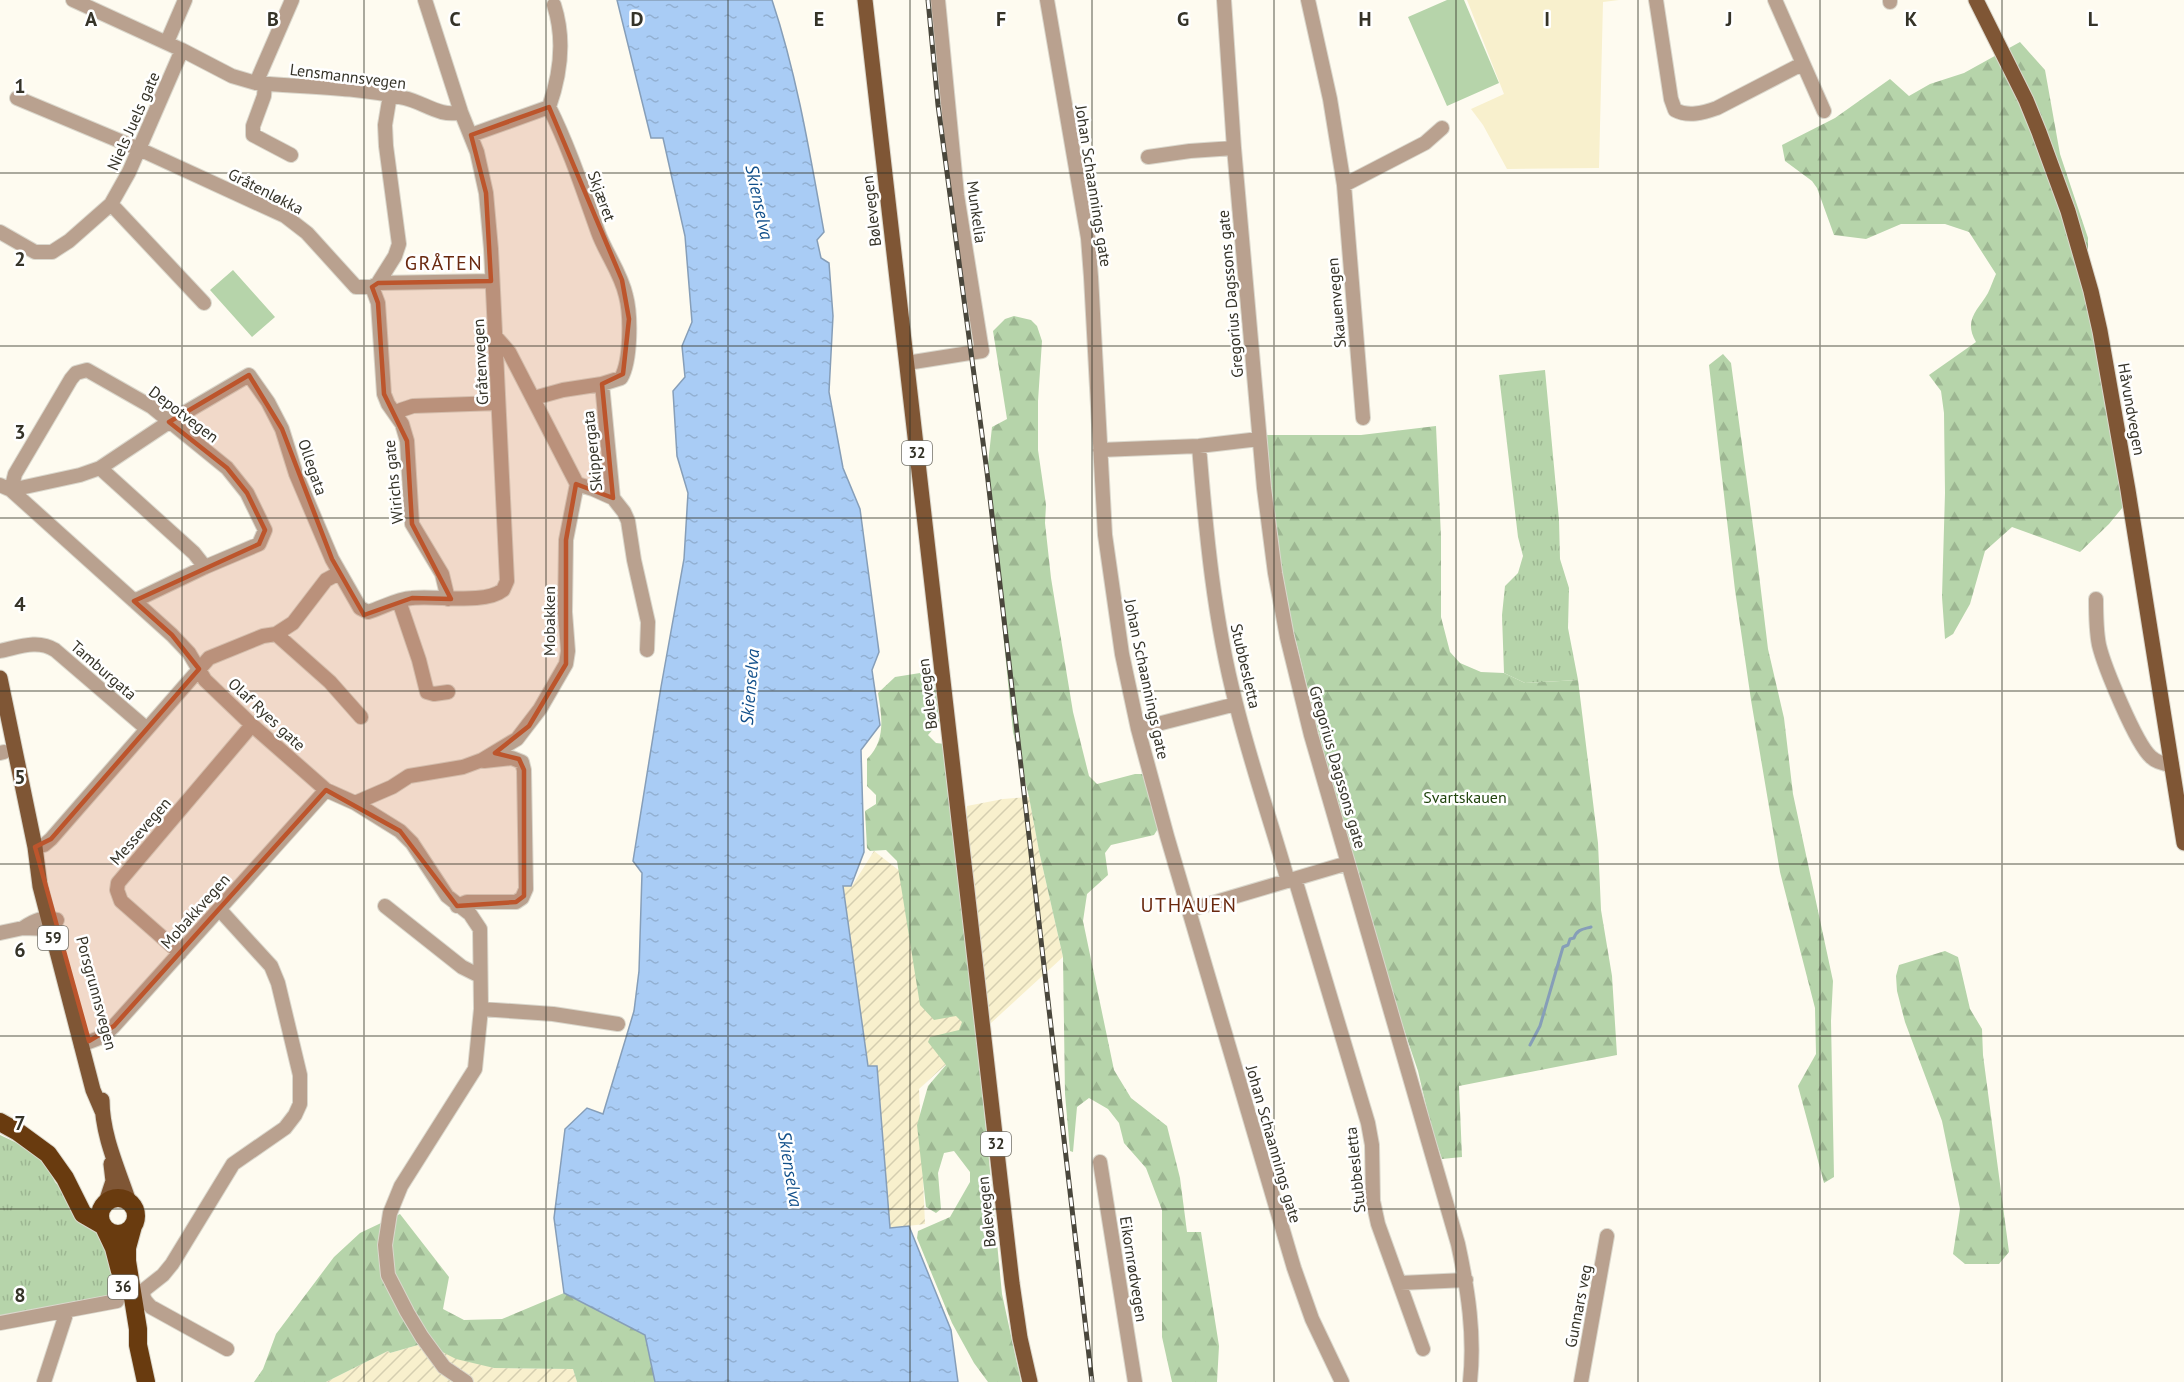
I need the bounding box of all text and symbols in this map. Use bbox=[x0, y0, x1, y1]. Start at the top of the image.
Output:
text: A bbox=[85, 6, 98, 32]
text: B bbox=[267, 6, 279, 32]
text: C bbox=[449, 6, 461, 32]
text: D bbox=[631, 6, 644, 32]
text: E bbox=[814, 6, 824, 32]
text: F bbox=[996, 6, 1006, 32]
text: G bbox=[1177, 6, 1189, 32]
text: H bbox=[1358, 6, 1372, 32]
text: I bbox=[1544, 6, 1550, 32]
text: J bbox=[1725, 6, 1732, 32]
text: K bbox=[1905, 6, 1918, 32]
text: L bbox=[2088, 6, 2099, 32]
street label: Lensmannsvegen bbox=[289, 59, 407, 93]
street label: Niels Juels gate bbox=[102, 69, 164, 173]
text: 1 bbox=[14, 73, 26, 99]
street label: Johan Schaannings gate bbox=[1071, 103, 1117, 268]
water label: Skienselva bbox=[740, 162, 779, 242]
street label: Gråtenløkka bbox=[225, 164, 307, 218]
street label: Skjæret bbox=[584, 168, 621, 224]
street label: Bølevegen bbox=[857, 174, 885, 248]
street label: Munkelia bbox=[963, 180, 991, 244]
street label: Gregorius Dagssons gate bbox=[1213, 209, 1247, 379]
text: 2 bbox=[14, 246, 26, 272]
district label: GRÅTEN bbox=[405, 250, 483, 276]
street label: Skauenvegen bbox=[1322, 257, 1350, 349]
street label: Gråtenvegen bbox=[468, 318, 492, 406]
street label: Håvundvegen bbox=[2114, 361, 2150, 457]
street label: Depotvegen bbox=[145, 381, 223, 447]
street label: Skippergata bbox=[578, 410, 606, 492]
text: 3 bbox=[14, 419, 26, 445]
street label: Ollegata bbox=[294, 436, 332, 498]
street label: Wirichs gate bbox=[379, 439, 407, 525]
road number: 32 bbox=[902, 441, 932, 465]
street label: Mobakken bbox=[539, 586, 559, 656]
text: 4 bbox=[14, 591, 26, 617]
street label: Johan Schaannings gate bbox=[1120, 596, 1174, 761]
street label: Stubbesletta bbox=[1227, 622, 1265, 710]
street label: Tamburgata bbox=[67, 636, 141, 704]
water label: Skienselva bbox=[735, 648, 764, 726]
street label: Bølevegen bbox=[913, 657, 941, 731]
street label: Olaf Ryes gate bbox=[224, 673, 310, 755]
street label: Gregorius Dagssons gate bbox=[1305, 683, 1371, 851]
text: 5 bbox=[14, 764, 26, 790]
park label: Svartskauen bbox=[1423, 787, 1507, 807]
street label: Messevegen bbox=[105, 793, 175, 869]
street label: Mobakkvegen bbox=[156, 869, 234, 953]
district label: UTHAUEN bbox=[1141, 892, 1238, 918]
road number: 59 bbox=[38, 926, 68, 950]
street label: Porsgrunnsvegen bbox=[72, 934, 122, 1052]
text: 6 bbox=[14, 937, 26, 963]
street label: Johan Schaannings gate bbox=[1242, 1062, 1306, 1225]
text: 7 bbox=[14, 1110, 26, 1136]
street label: Stubbesletta bbox=[1341, 1126, 1369, 1214]
water label: Skienselva bbox=[773, 1129, 808, 1209]
road number: 32 bbox=[981, 1132, 1011, 1156]
street label: Bølevegen bbox=[972, 1175, 1000, 1249]
street label: Eikornrødvegen bbox=[1116, 1215, 1152, 1323]
street label: Gunnars veg bbox=[1560, 1263, 1596, 1349]
road number: 36 bbox=[108, 1275, 138, 1299]
text: 8 bbox=[14, 1282, 26, 1308]

